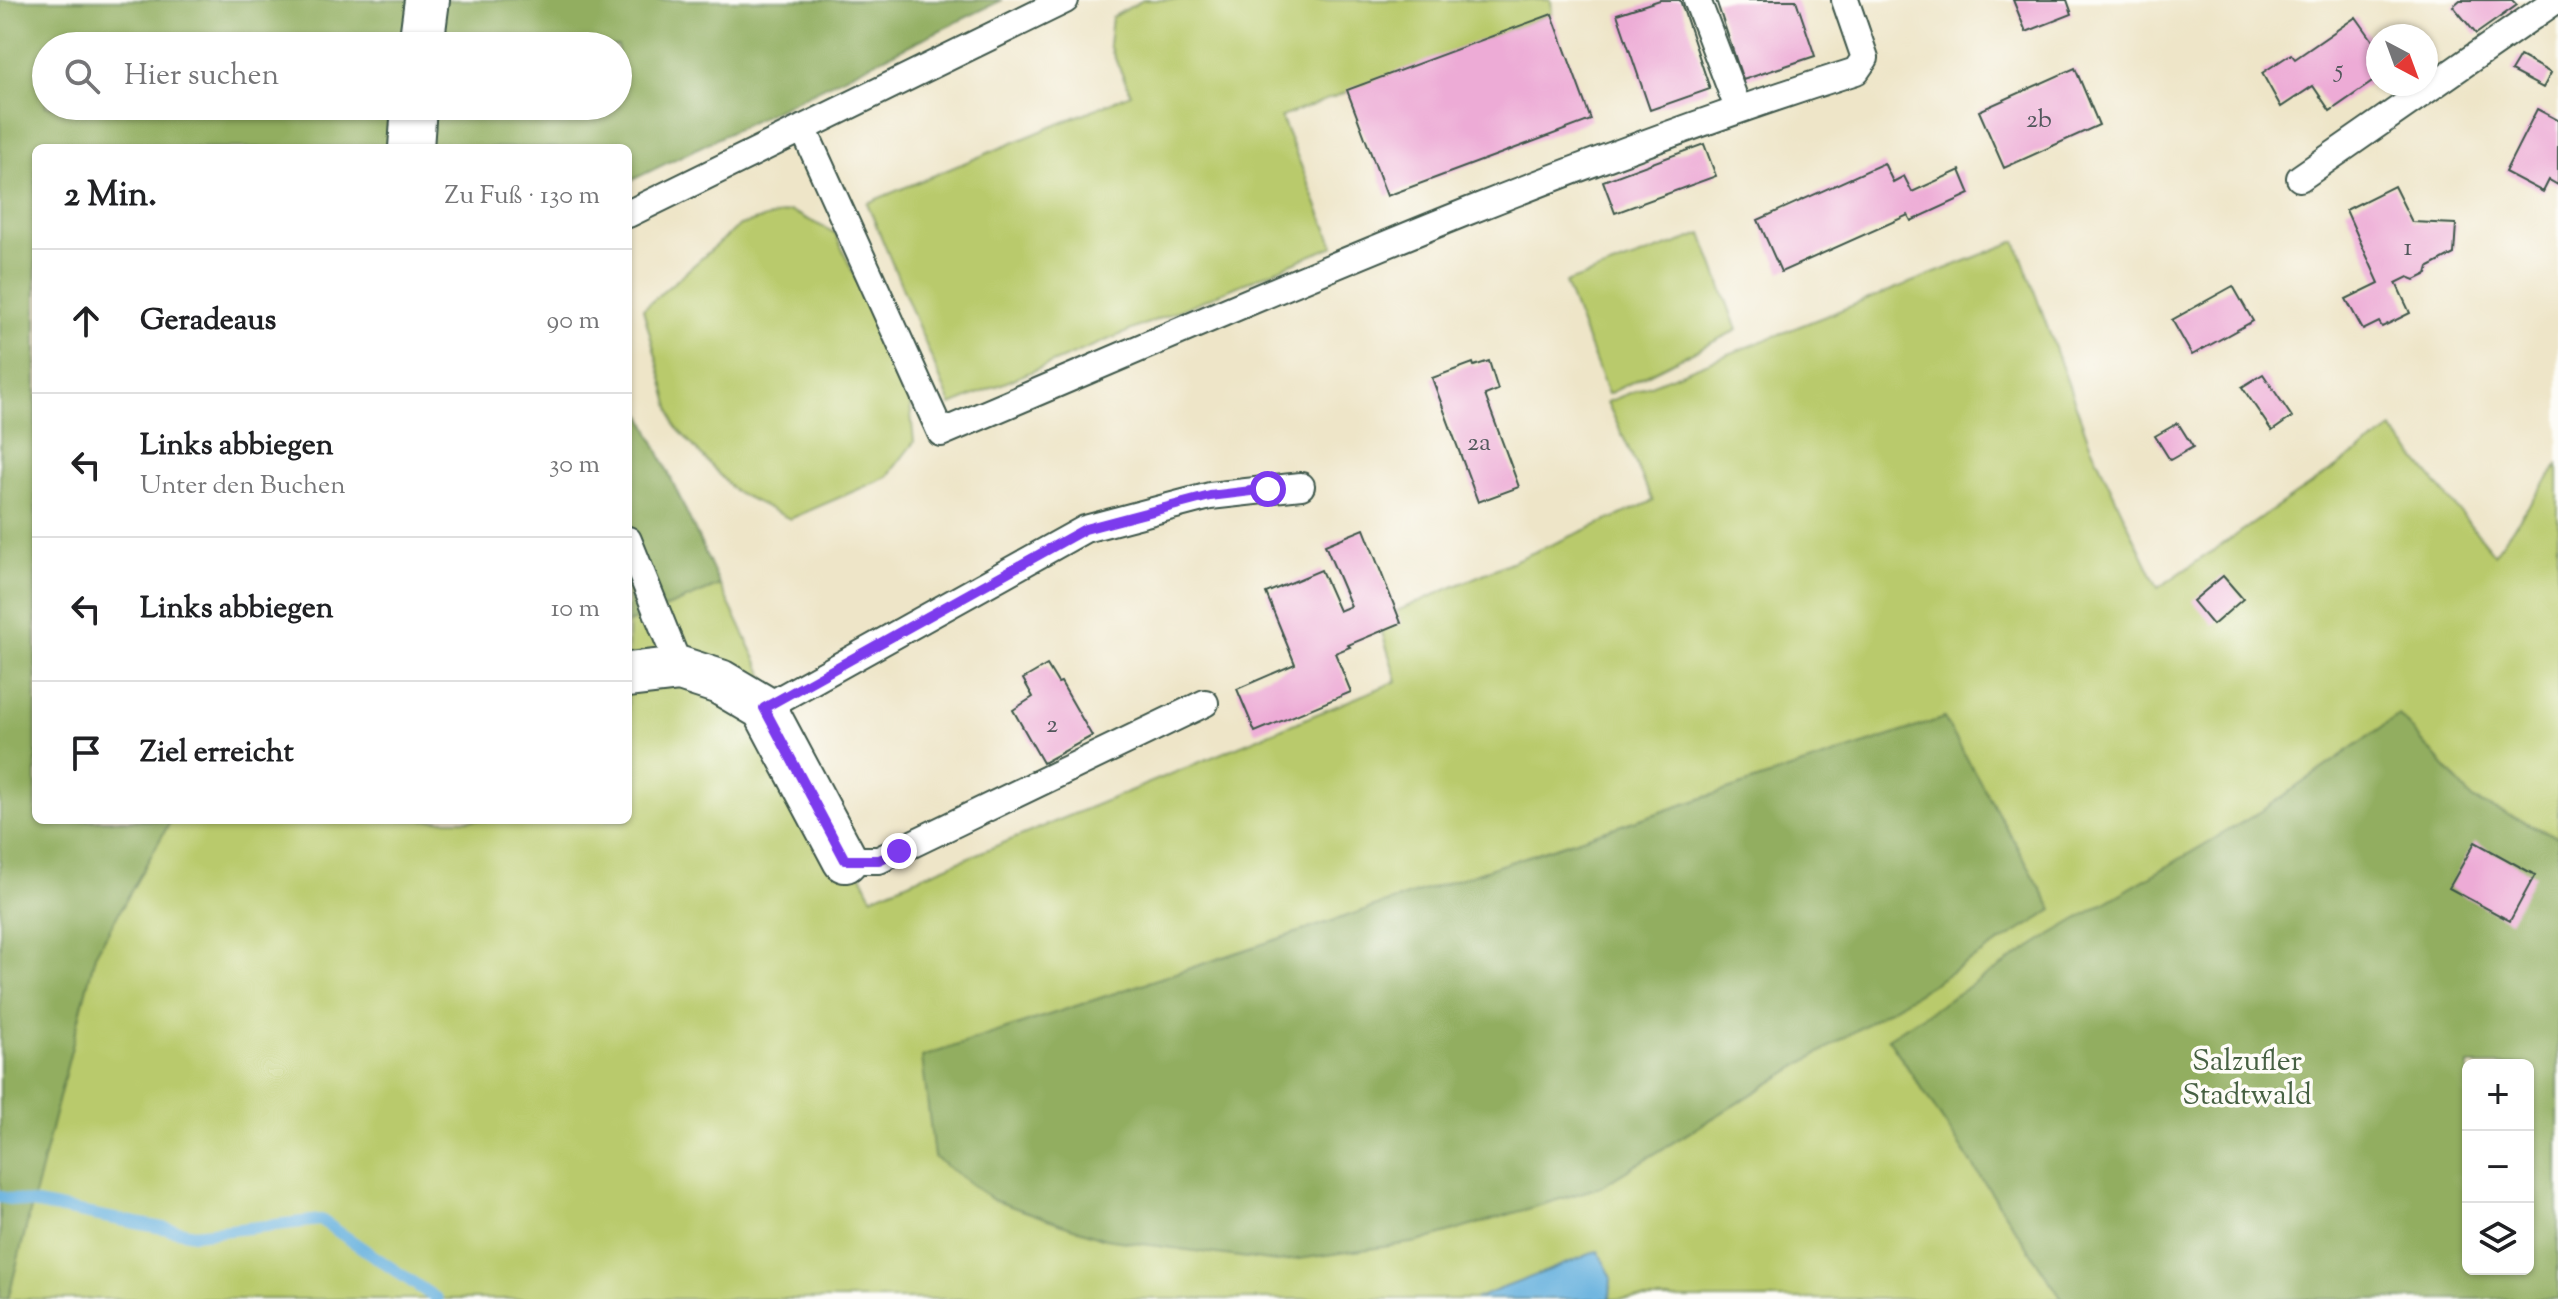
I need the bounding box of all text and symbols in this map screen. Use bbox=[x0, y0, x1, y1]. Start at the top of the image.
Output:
north arrow bbox=[2366, 24, 2438, 96]
search box bbox=[32, 32, 632, 120]
house number: 5 bbox=[2333, 52, 2344, 89]
icon: search bbox=[60, 54, 104, 98]
text: Hier suchen bbox=[124, 55, 279, 98]
house number: 2b bbox=[2026, 102, 2052, 139]
text: 2 Min. bbox=[64, 172, 157, 221]
text: Zu Fuß · 130 m bbox=[445, 178, 600, 215]
house number: 1 bbox=[2404, 230, 2413, 267]
icon: ahead bbox=[64, 299, 108, 343]
text: Geradeaus bbox=[140, 300, 276, 343]
text: 90 m bbox=[547, 303, 600, 340]
text: Links abbiegen bbox=[140, 425, 333, 468]
house number: 2a bbox=[1467, 425, 1491, 462]
icon: left bbox=[64, 443, 108, 487]
text: 30 m bbox=[549, 447, 600, 484]
text: Unter den Buchen bbox=[140, 468, 346, 505]
route start bbox=[1250, 471, 1286, 507]
icon: left bbox=[64, 587, 108, 631]
text: Links abbiegen bbox=[140, 588, 333, 631]
text: 10 m bbox=[551, 591, 600, 628]
house number: 2 bbox=[1046, 707, 1058, 744]
icon: arrive bbox=[64, 731, 108, 775]
text: Ziel erreicht bbox=[140, 732, 294, 775]
route end bbox=[881, 833, 917, 869]
park label: Salzufler Stadtwald bbox=[2182, 1041, 2312, 1118]
map controls bbox=[2462, 1059, 2534, 1275]
button: + bbox=[2462, 1059, 2534, 1131]
button: − bbox=[2462, 1131, 2534, 1203]
button: layers bbox=[2462, 1203, 2534, 1275]

